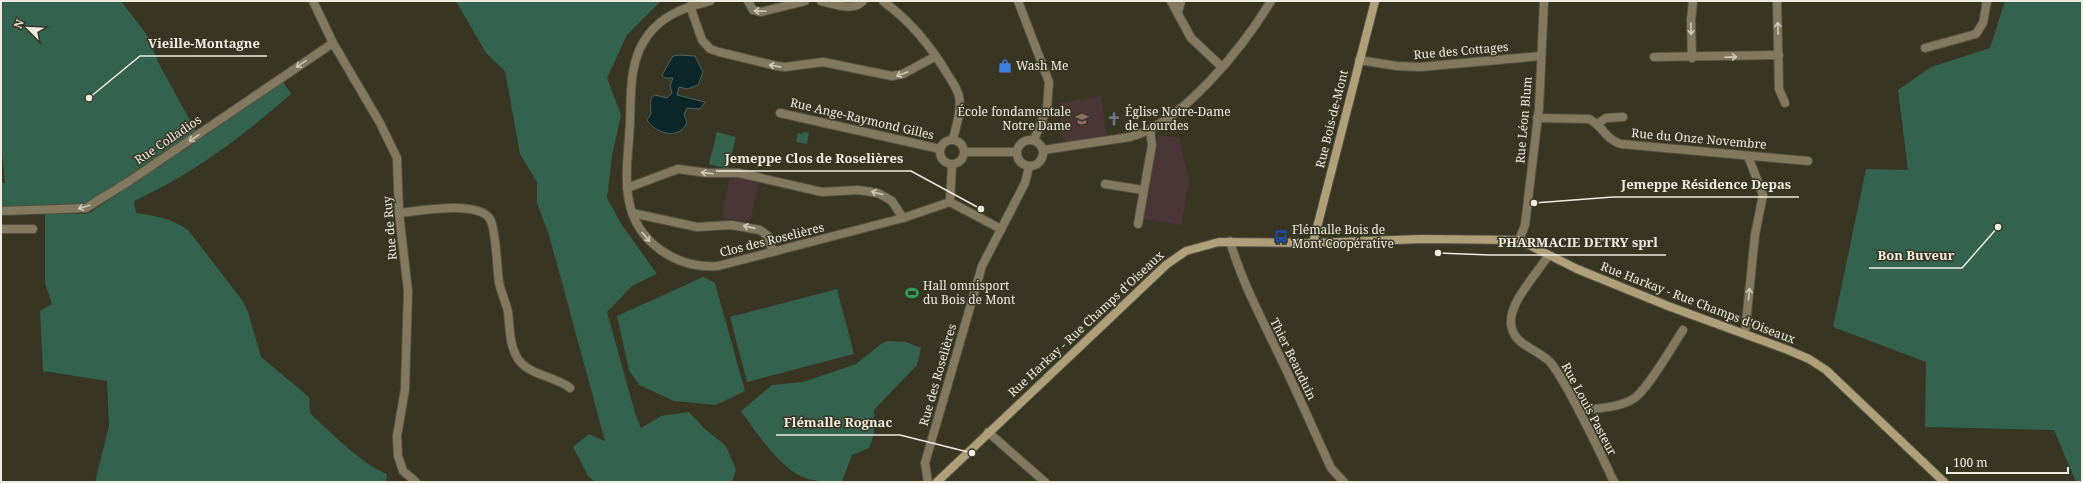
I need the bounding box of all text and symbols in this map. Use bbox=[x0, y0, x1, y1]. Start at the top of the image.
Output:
one-way arrow bbox=[754, 7, 767, 14]
north arrow bbox=[8, 8, 48, 48]
text: N bbox=[10, 16, 27, 31]
one-way arrow bbox=[1687, 22, 1695, 35]
one-way arrow bbox=[1774, 22, 1781, 35]
callout: Vieille-Montagne bbox=[140, 31, 267, 56]
text: Vieille-Montagne bbox=[148, 34, 260, 52]
street label: Rue des Cottages bbox=[1413, 38, 1509, 63]
one-way arrow bbox=[1724, 53, 1737, 60]
place label: Wash Me bbox=[1016, 57, 1068, 74]
shop icon: Wash Me bbox=[997, 58, 1013, 74]
one-way arrow bbox=[296, 60, 307, 68]
one-way arrow bbox=[769, 61, 782, 69]
street label: Rue Bois-de-Mont bbox=[1311, 68, 1352, 170]
one-way arrow bbox=[896, 70, 908, 78]
street label: Rue Léon Blum bbox=[1511, 76, 1536, 164]
street label: Rue Ange-Raymond Gilles bbox=[789, 94, 936, 143]
place label: École fondamentale Notre Dame bbox=[958, 103, 1071, 134]
place label: Église Notre-Dame de Lourdes bbox=[1125, 103, 1231, 134]
street label: Rue Colladios bbox=[131, 111, 204, 168]
school or university icon: École fondamentale Notre Dame bbox=[1074, 111, 1090, 127]
church icon: Église Notre-Dame de Lourdes bbox=[1106, 111, 1122, 127]
street label: Rue du Onze Novembre bbox=[1631, 124, 1767, 153]
one-way arrow bbox=[188, 134, 199, 142]
callout: Jemeppe Clos de Roselières bbox=[716, 146, 911, 171]
text: Jemeppe Clos de Roselières bbox=[724, 149, 903, 167]
one-way arrow bbox=[701, 169, 714, 177]
callout: Jemeppe Résidence Depas bbox=[1613, 172, 1799, 197]
text: Jemeppe Résidence Depas bbox=[1620, 175, 1791, 193]
one-way arrow bbox=[870, 188, 883, 196]
street label: Rue de Ruy bbox=[378, 195, 401, 261]
one-way arrow bbox=[79, 204, 91, 212]
street label: Clos des Roselières bbox=[718, 218, 826, 261]
place label: Flémalle Bois de Mont Coopérative bbox=[1292, 221, 1394, 252]
one-way arrow bbox=[742, 223, 755, 231]
bus stop icon: Flémalle Bois de Mont Coopérative bbox=[1273, 229, 1289, 245]
callout: PHARMACIE DETRY sprl bbox=[1490, 230, 1666, 255]
one-way arrow bbox=[642, 231, 651, 242]
text: PHARMACIE DETRY sprl bbox=[1498, 233, 1658, 251]
callout: Bon Buveur bbox=[1869, 243, 1962, 268]
text: Bon Buveur bbox=[1878, 246, 1955, 264]
street label: Rue Harkay - Rue Champs d'Oiseaux bbox=[1004, 247, 1167, 400]
street label: Rue Harkay - Rue Champs d'Oiseaux bbox=[1598, 257, 1798, 348]
place label: Hall omnisport du Bois de Mont bbox=[923, 277, 1015, 308]
sports icon: Hall omnisport du Bois de Mont bbox=[904, 285, 920, 301]
one-way arrow bbox=[1745, 288, 1753, 301]
street label: Thier Beauduin bbox=[1266, 315, 1321, 403]
street label: Rue des Roselières bbox=[915, 322, 960, 428]
street label: Rue Louis Pasteur bbox=[1558, 359, 1621, 458]
callout: Flémalle Rognac bbox=[776, 410, 900, 435]
text: Flémalle Rognac bbox=[784, 413, 892, 431]
scale bar bbox=[1947, 449, 2068, 475]
text: 100 m bbox=[1953, 454, 1988, 471]

